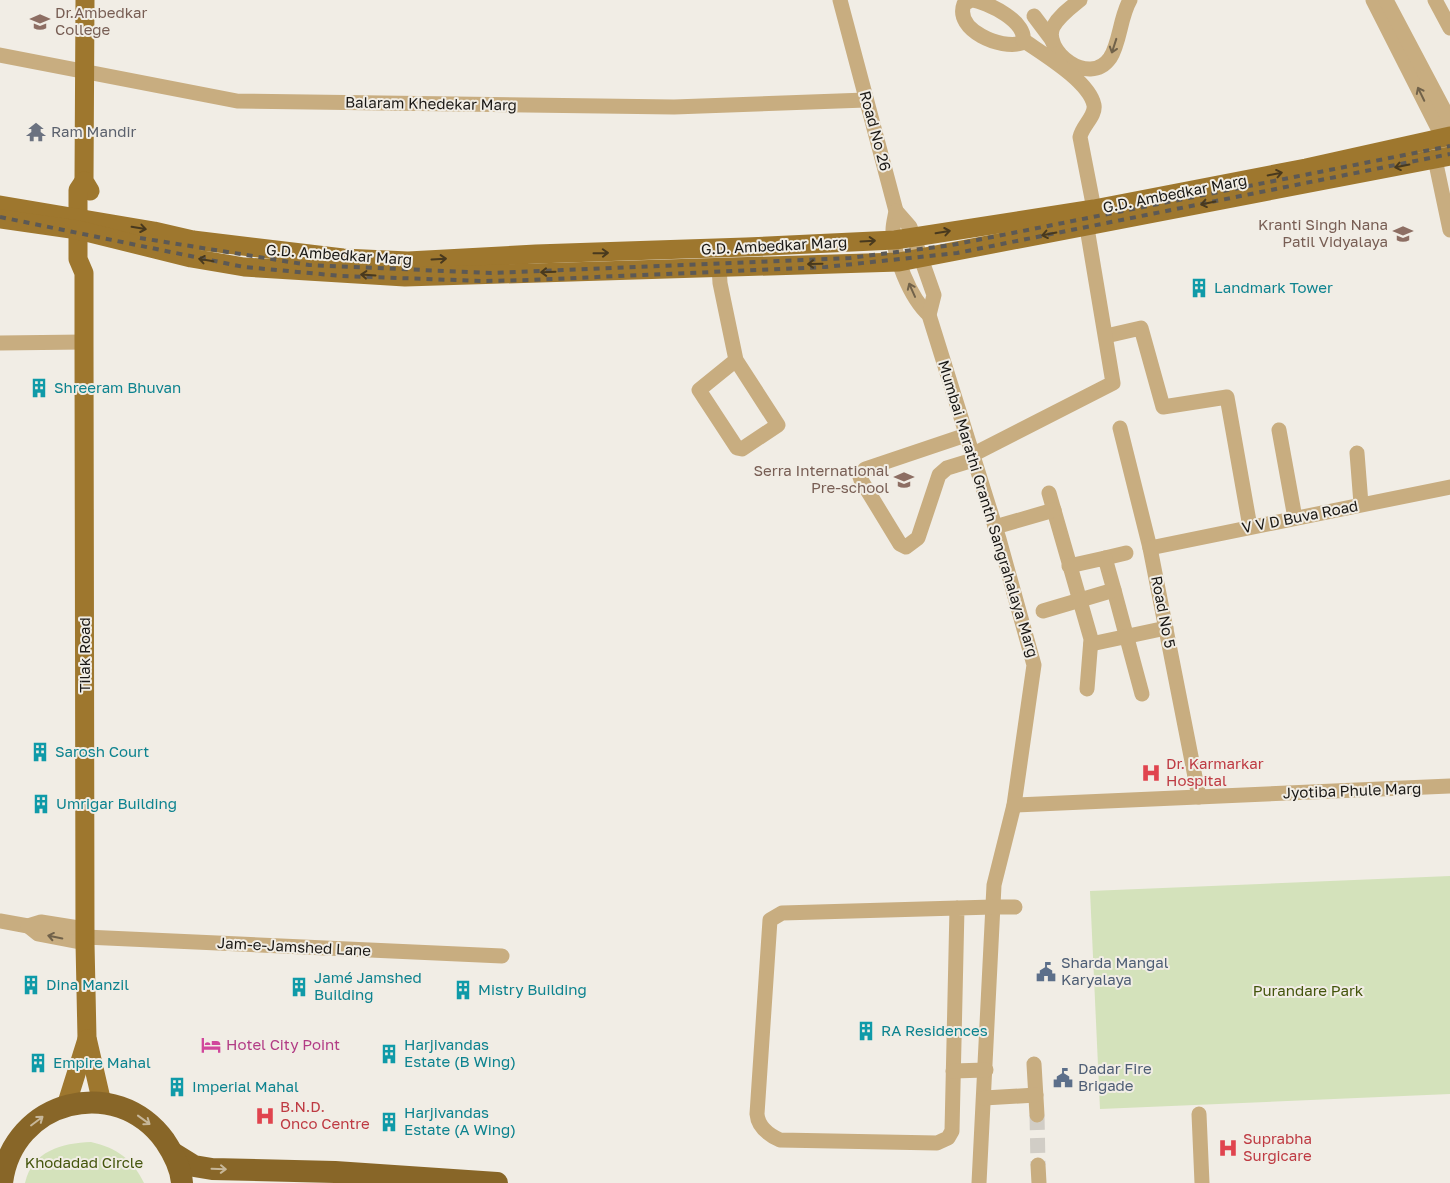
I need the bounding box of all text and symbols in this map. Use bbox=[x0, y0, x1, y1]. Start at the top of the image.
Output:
place label: Dr.Ambedkar College bbox=[55, 3, 147, 38]
school or university icon: Dr.Ambedkar College bbox=[29, 11, 51, 33]
one-way arrow bbox=[1109, 38, 1118, 53]
one-way arrow bbox=[1416, 87, 1425, 102]
street label: Road No 26 bbox=[857, 89, 895, 173]
street label: Balaram Khedekar Marg bbox=[345, 93, 517, 113]
temple icon: Ram Mandir bbox=[25, 121, 47, 143]
place label: Ram Mandir bbox=[51, 122, 136, 140]
one-way arrow bbox=[1395, 161, 1411, 171]
one-way arrow bbox=[1267, 169, 1283, 179]
street label: G.D. Ambedkar Marg bbox=[1101, 170, 1248, 216]
one-way arrow bbox=[1201, 199, 1217, 208]
place label: Kranti Singh Nana Patil Vidyalaya bbox=[1258, 215, 1388, 250]
school or university icon: Kranti Singh Nana Patil Vidyalaya bbox=[1392, 223, 1414, 245]
one-way arrow bbox=[130, 224, 146, 234]
one-way arrow bbox=[935, 227, 951, 237]
one-way arrow bbox=[1041, 230, 1057, 239]
street label: G.D. Ambedkar Marg bbox=[700, 232, 848, 258]
one-way arrow bbox=[860, 237, 876, 246]
street label: G.D. Ambedkar Marg bbox=[265, 240, 413, 268]
one-way arrow bbox=[592, 248, 609, 258]
one-way arrow bbox=[199, 255, 215, 265]
one-way arrow bbox=[430, 255, 446, 264]
one-way arrow bbox=[807, 259, 824, 269]
one-way arrow bbox=[540, 268, 556, 277]
one-way arrow bbox=[360, 270, 376, 279]
building icon: Landmark Tower bbox=[1188, 277, 1210, 299]
place label: Landmark Tower bbox=[1214, 278, 1333, 296]
one-way arrow bbox=[906, 283, 916, 298]
street label: Mumbai Marathi Granth Sangrahalaya Marg bbox=[935, 358, 1043, 659]
building icon: Shreeram Bhuvan bbox=[28, 377, 50, 399]
place label: Shreeram Bhuvan bbox=[54, 378, 181, 396]
place label: Serra International Pre-school bbox=[754, 461, 889, 496]
school or university icon: Serra International Pre-school bbox=[893, 469, 915, 491]
street label: V V D Buva Road bbox=[1240, 496, 1359, 536]
street label: Road No 5 bbox=[1148, 574, 1180, 650]
street label: Tilak Road bbox=[75, 617, 93, 693]
building icon: Sarosh Court bbox=[29, 741, 51, 763]
place label: Sarosh Court bbox=[55, 742, 149, 760]
place label: Dr. Karmarkar Hospital bbox=[1166, 754, 1264, 789]
hospital icon: Dr. Karmarkar Hospital bbox=[1140, 762, 1162, 784]
street label: Jyotiba Phule Marg bbox=[1282, 779, 1421, 801]
building icon: Umrigar Building bbox=[30, 793, 52, 815]
place label: Umrigar Building bbox=[56, 794, 177, 812]
one-way arrow bbox=[47, 932, 63, 941]
street label: Jam-e-Jamshed Lane bbox=[217, 933, 372, 959]
place label: Sharda Mangal Karyalaya bbox=[1061, 953, 1169, 988]
public building icon: Sharda Mangal Karyalaya bbox=[1035, 961, 1057, 983]
place label: Jamé Jamshed Building bbox=[314, 968, 422, 1003]
building icon: Dina Manzil bbox=[20, 974, 42, 996]
place label: Dina Manzil bbox=[46, 975, 129, 993]
building icon: Jamé Jamshed Building bbox=[288, 976, 310, 998]
building icon: Mistry Building bbox=[452, 979, 474, 1001]
place label: Mistry Building bbox=[478, 980, 587, 998]
park label: Purandare Park bbox=[1253, 981, 1364, 999]
building icon: RA Residences bbox=[855, 1020, 877, 1042]
place label: RA Residences bbox=[881, 1021, 988, 1039]
hotel icon: Hotel City Point bbox=[200, 1034, 222, 1056]
place label: Hotel City Point bbox=[226, 1035, 340, 1053]
place label: Harjivandas Estate (B Wing) bbox=[404, 1035, 516, 1070]
building icon: Harjivandas Estate (B Wing) bbox=[378, 1043, 400, 1065]
building icon: Empire Mahal bbox=[27, 1052, 49, 1074]
place label: Empire Mahal bbox=[53, 1053, 151, 1071]
place label: Dadar Fire Brigade bbox=[1078, 1059, 1152, 1094]
public building icon: Dadar Fire Brigade bbox=[1052, 1067, 1074, 1089]
building icon: Imperial Mahal bbox=[166, 1076, 188, 1098]
place label: Imperial Mahal bbox=[192, 1077, 299, 1095]
place label: B.N.D. Onco Centre bbox=[280, 1097, 370, 1132]
place label: Harjivandas Estate (A Wing) bbox=[404, 1103, 516, 1138]
hospital icon: B.N.D. Onco Centre bbox=[254, 1105, 276, 1127]
building icon: Harjivandas Estate (A Wing) bbox=[378, 1111, 400, 1133]
one-way arrow bbox=[136, 1115, 150, 1125]
one-way arrow bbox=[30, 1116, 44, 1126]
place label: Suprabha Surgicare bbox=[1243, 1129, 1312, 1164]
hospital icon: Suprabha Surgicare bbox=[1217, 1137, 1239, 1159]
park label: Khodadad Circle bbox=[25, 1153, 143, 1171]
one-way arrow bbox=[210, 1164, 226, 1173]

